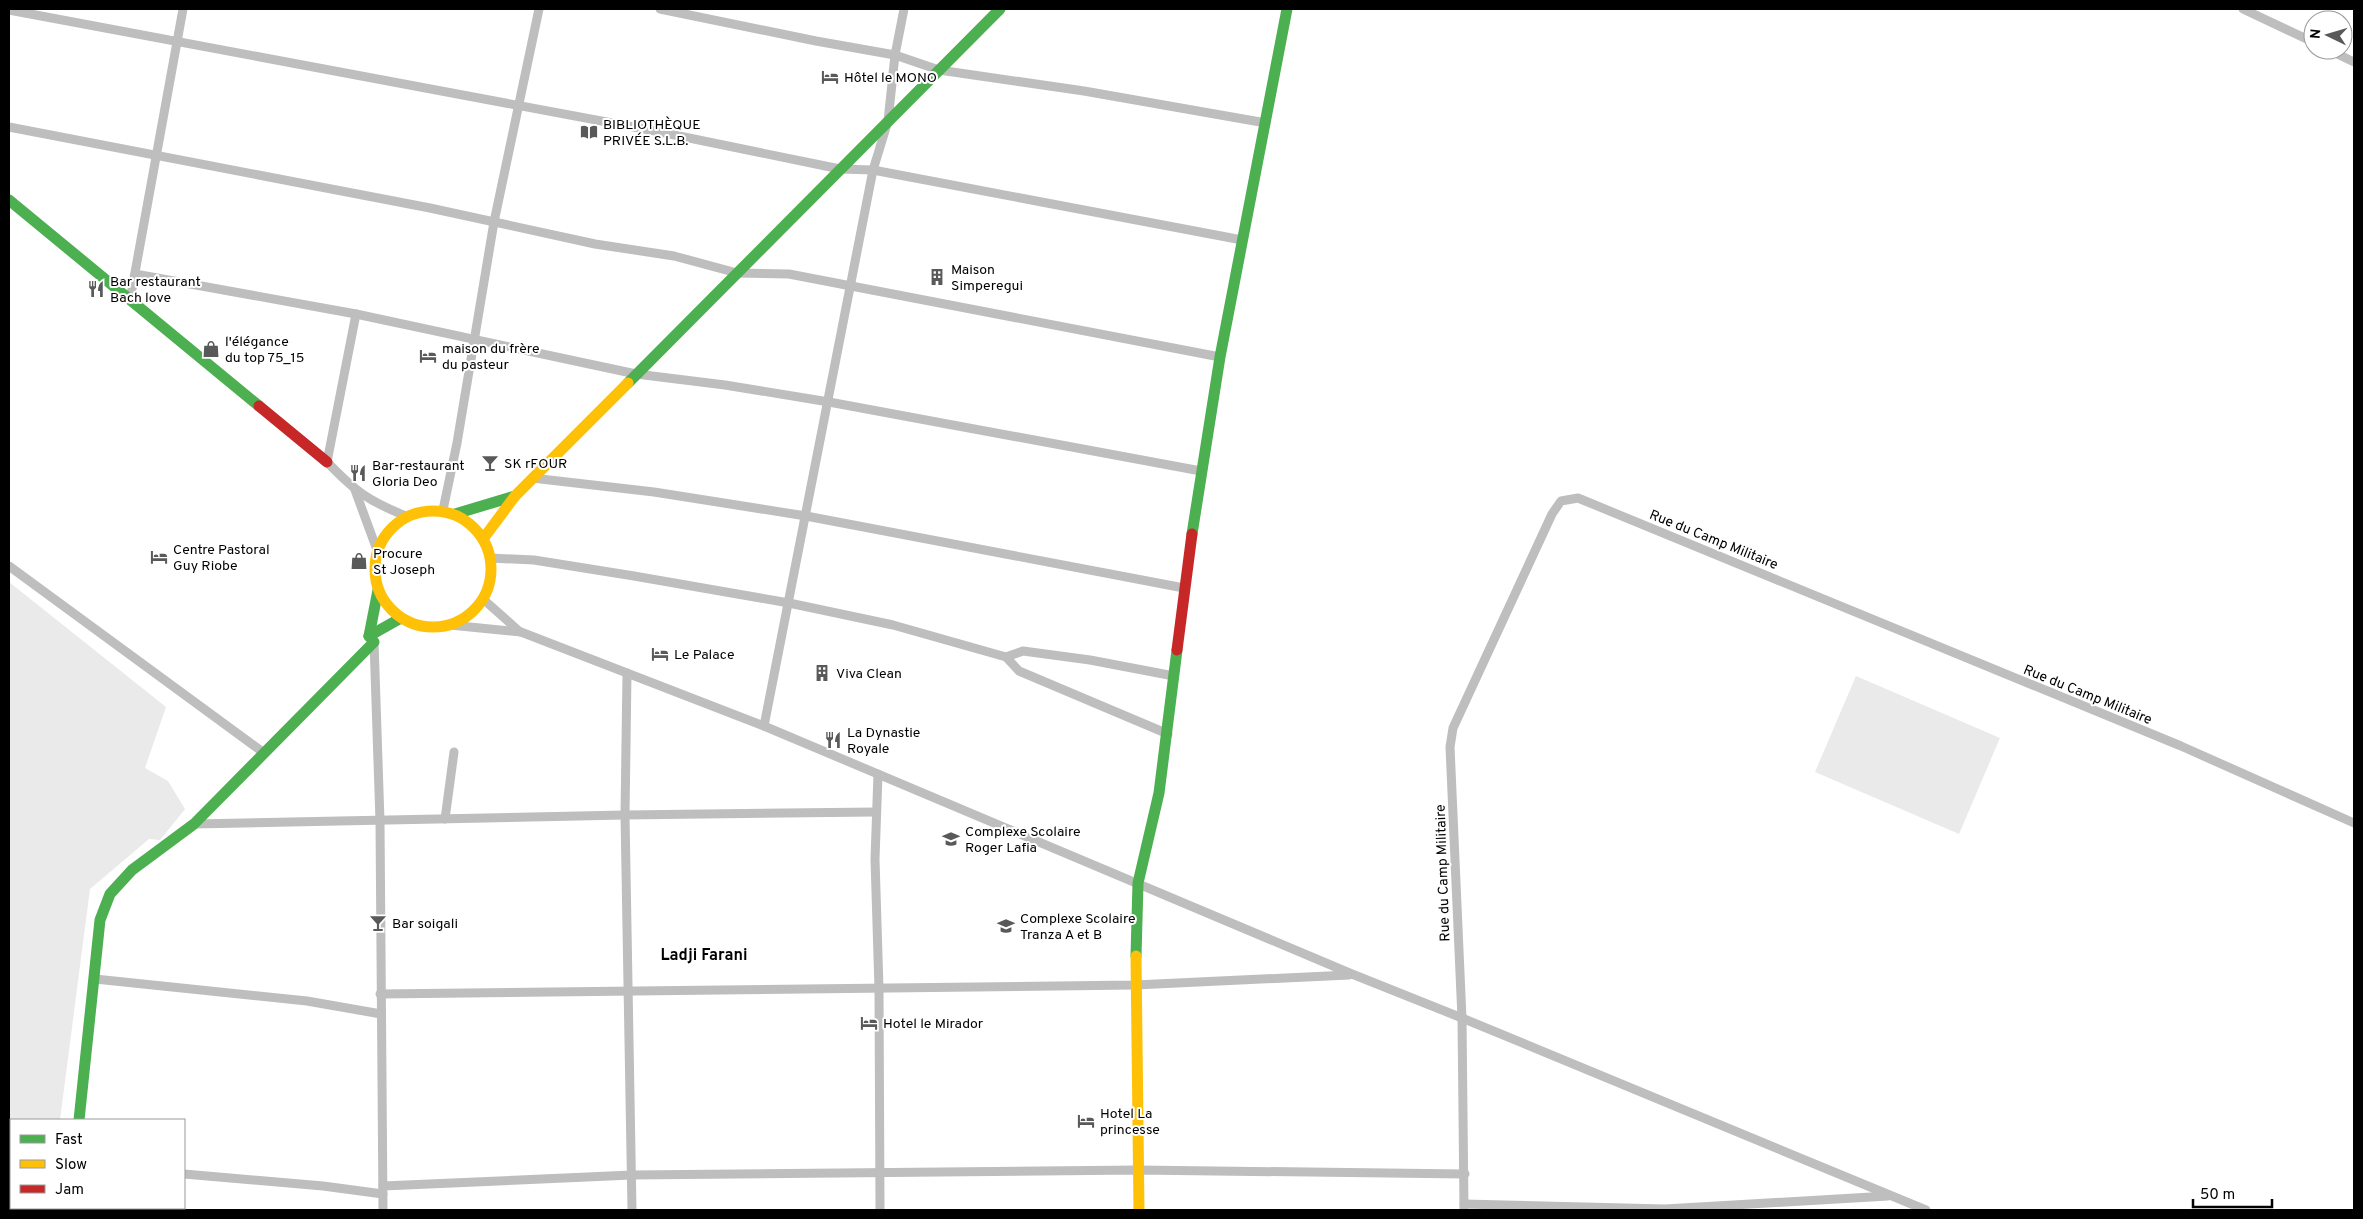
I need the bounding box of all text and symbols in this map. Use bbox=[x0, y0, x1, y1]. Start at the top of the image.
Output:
north arrow bbox=[2303, 10, 2353, 60]
text: N bbox=[2308, 28, 2325, 40]
hotel icon: Hôtel le MONO bbox=[820, 67, 840, 87]
place label: Hôtel le MONO bbox=[844, 70, 937, 87]
place label: BIBLIOTHÈQUE PRIVÉE S.L.B. bbox=[603, 116, 701, 150]
library icon: BIBLIOTHÈQUE PRIVÉE S.L.B. bbox=[579, 122, 599, 142]
place label: Maison Simperegui bbox=[951, 262, 1023, 295]
building icon: Maison Simperegui bbox=[927, 267, 947, 287]
place label: Bar restaurant Bach love bbox=[110, 274, 201, 307]
restaurant icon: Bar restaurant Bach love bbox=[86, 279, 106, 299]
place label: l'élégance du top 75_15 bbox=[225, 334, 304, 367]
shop icon: l'élégance du top 75_15 bbox=[201, 339, 221, 359]
place label: maison du frère du pasteur bbox=[442, 341, 540, 374]
hotel icon: maison du frère du pasteur bbox=[418, 346, 438, 366]
bar icon: SK rFOUR bbox=[480, 453, 500, 473]
place label: SK rFOUR bbox=[504, 456, 567, 473]
place label: Bar-restaurant Gloria Deo bbox=[372, 458, 465, 491]
restaurant icon: Bar-restaurant Gloria Deo bbox=[348, 463, 368, 483]
street label: Rue du Camp Militaire bbox=[1647, 507, 1780, 574]
place label: Centre Pastoral Guy Riobe bbox=[173, 542, 270, 575]
place label: Procure St Joseph bbox=[373, 546, 435, 579]
hotel icon: Centre Pastoral Guy Riobe bbox=[149, 547, 169, 567]
shop icon: Procure St Joseph bbox=[349, 551, 369, 571]
hotel icon: Le Palace bbox=[650, 644, 670, 664]
place label: Le Palace bbox=[674, 647, 734, 664]
street label: Rue du Camp Militaire bbox=[2021, 662, 2154, 729]
building icon: Viva Clean bbox=[812, 663, 832, 683]
place label: Viva Clean bbox=[836, 666, 902, 683]
place label: La Dynastie Royale bbox=[847, 725, 920, 758]
restaurant icon: La Dynastie Royale bbox=[823, 730, 843, 750]
street label: Rue du Camp Militaire bbox=[1433, 804, 1454, 942]
place label: Complexe Scolaire Roger Lafia bbox=[965, 824, 1081, 857]
school or university icon: Complexe Scolaire Roger Lafia bbox=[941, 829, 961, 849]
place label: Complexe Scolaire Tranza A et B bbox=[1020, 911, 1136, 944]
bar icon: Bar soigali bbox=[368, 913, 388, 933]
place label: Bar soigali bbox=[392, 916, 458, 933]
school or university icon: Complexe Scolaire Tranza A et B bbox=[996, 916, 1016, 936]
district label: Ladji Farani bbox=[660, 946, 748, 966]
hotel icon: Hotel le Mirador bbox=[859, 1013, 879, 1033]
place label: Hotel le Mirador bbox=[883, 1016, 984, 1033]
place label: Hotel La princesse bbox=[1100, 1106, 1160, 1139]
hotel icon: Hotel La princesse bbox=[1076, 1111, 1096, 1131]
legend bbox=[10, 1119, 185, 1209]
text: Fast bbox=[55, 1131, 83, 1150]
text: Slow bbox=[55, 1156, 87, 1175]
scale bar bbox=[2193, 1176, 2272, 1208]
text: Jam bbox=[55, 1181, 84, 1200]
text: 50 m bbox=[2200, 1186, 2235, 1205]

